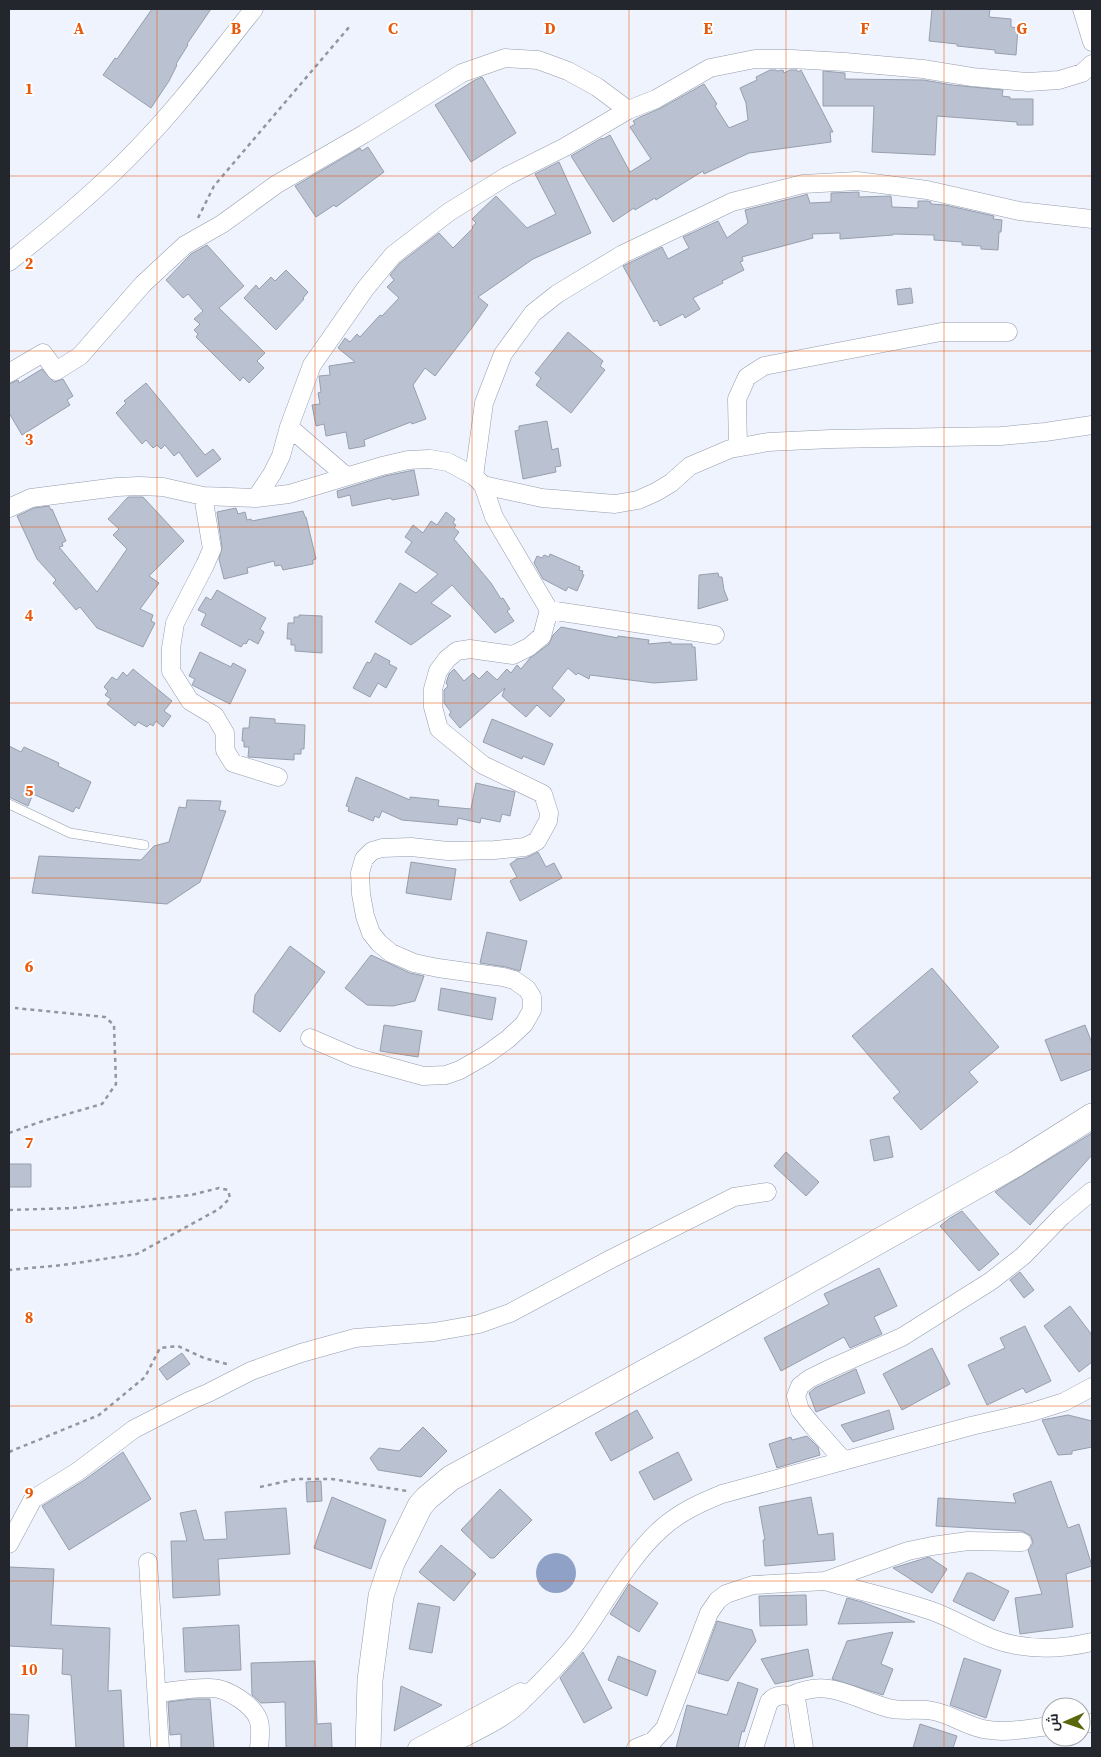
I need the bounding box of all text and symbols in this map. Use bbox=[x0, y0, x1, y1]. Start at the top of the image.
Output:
text: A bbox=[74, 17, 85, 39]
text: B bbox=[231, 17, 242, 39]
text: C bbox=[388, 17, 398, 39]
text: D bbox=[544, 17, 556, 39]
text: E bbox=[703, 17, 713, 39]
text: F bbox=[860, 17, 870, 39]
text: G bbox=[1017, 17, 1028, 39]
text: 1 bbox=[25, 77, 33, 99]
text: 2 bbox=[25, 252, 34, 274]
text: 3 bbox=[25, 428, 34, 450]
text: 4 bbox=[25, 604, 34, 626]
text: 5 bbox=[25, 779, 34, 801]
text: 6 bbox=[25, 955, 34, 977]
text: 7 bbox=[25, 1131, 34, 1153]
text: 8 bbox=[25, 1306, 33, 1328]
text: 9 bbox=[25, 1482, 34, 1504]
text: 10 bbox=[20, 1658, 38, 1680]
north arrow bbox=[1041, 1697, 1091, 1747]
text: ش bbox=[1043, 1713, 1063, 1732]

